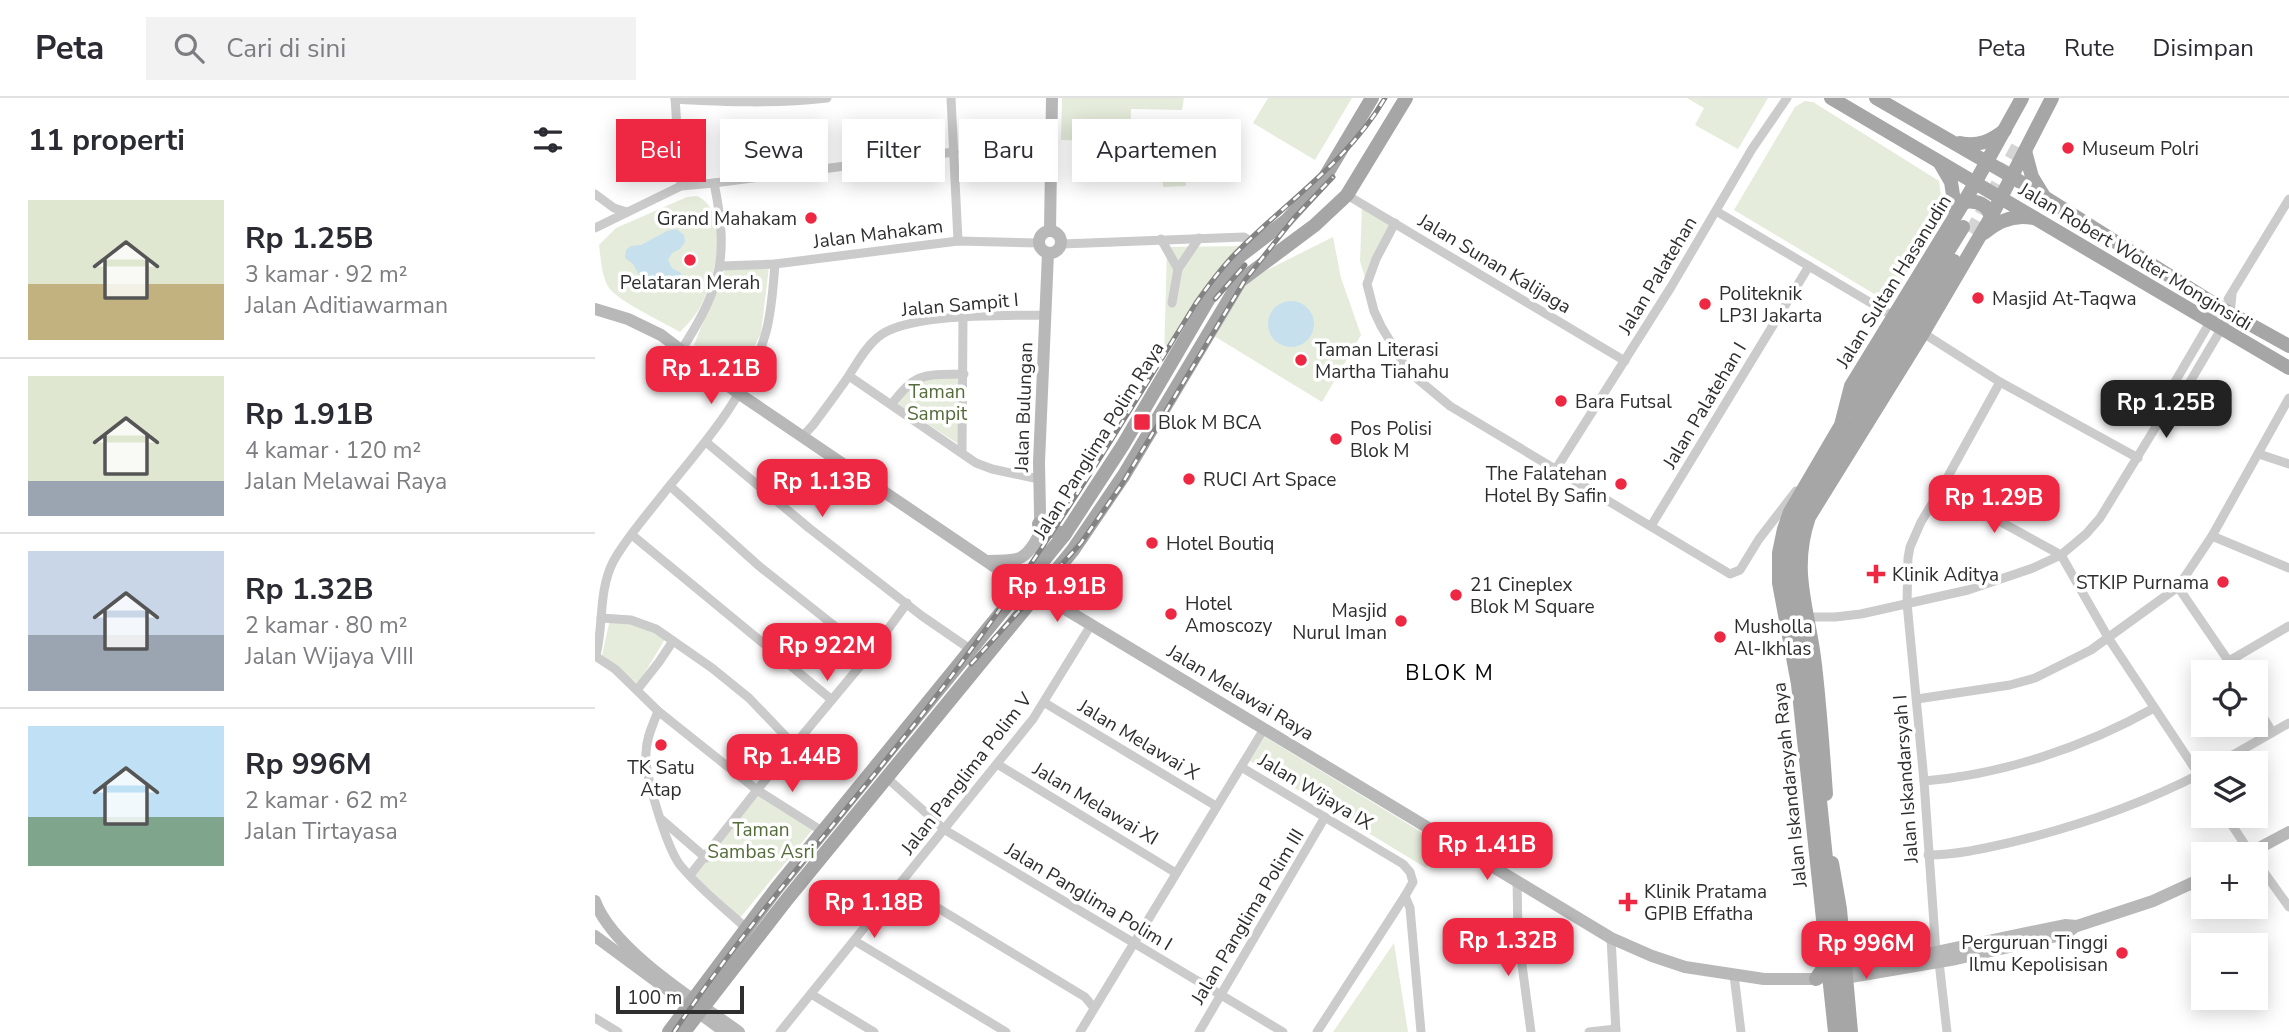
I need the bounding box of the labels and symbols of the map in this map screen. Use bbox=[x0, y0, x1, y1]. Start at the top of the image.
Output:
place label: Museum Polri bbox=[2082, 136, 2199, 162]
marker: Museum Polri bbox=[2060, 140, 2076, 156]
street label: Jalan Robert Wolter Monginsidi bbox=[2013, 176, 2257, 337]
street label: Jalan Sultan Hasanudin bbox=[1829, 190, 1958, 374]
place label: Grand Mahakam bbox=[657, 206, 797, 232]
street label: Jalan Sunan Kalijaga bbox=[1412, 207, 1576, 320]
marker: Grand Mahakam bbox=[803, 210, 819, 226]
street label: Jalan Palatehan bbox=[1612, 212, 1703, 340]
street label: Jalan Mahakam bbox=[811, 213, 944, 255]
marker: Pelataran Merah bbox=[682, 252, 698, 268]
place label: Pelataran Merah bbox=[620, 270, 760, 296]
place label: Politeknik LP3I Jakarta bbox=[1719, 281, 1822, 329]
place label: Masjid At-Taqwa bbox=[1992, 286, 2137, 312]
street label: Jalan Sampit I bbox=[899, 287, 1020, 323]
marker: Masjid At-Taqwa bbox=[1970, 290, 1986, 306]
marker: Politeknik LP3I Jakarta bbox=[1697, 296, 1713, 312]
street label: Jalan Panglima Polim Raya bbox=[1027, 337, 1170, 545]
place label: Taman Literasi Martha Tiahahu bbox=[1315, 337, 1449, 385]
street label: Jalan Palatehan I bbox=[1656, 338, 1753, 474]
street label: Jalan Bulungan bbox=[1009, 342, 1039, 474]
pin: Rp 1.21B bbox=[639, 346, 783, 406]
marker: Taman Literasi Martha Tiahahu bbox=[1293, 352, 1309, 368]
park label: Taman Sampit bbox=[907, 379, 967, 427]
pin: Rp 1.25B bbox=[2094, 380, 2238, 440]
place label: Bara Futsal bbox=[1575, 389, 1672, 415]
marker: Bara Futsal bbox=[1553, 393, 1569, 409]
place label: Blok M BCA bbox=[1158, 410, 1262, 436]
marker: Blok M BCA bbox=[1132, 412, 1152, 432]
place label: Pos Polisi Blok M bbox=[1350, 416, 1432, 464]
marker: Pos Polisi Blok M bbox=[1328, 431, 1344, 447]
pin: Rp 1.13B bbox=[750, 460, 894, 519]
place label: The Falatehan Hotel By Safin bbox=[1484, 461, 1607, 509]
place label: RUCI Art Space bbox=[1203, 467, 1336, 493]
marker: RUCI Art Space bbox=[1181, 471, 1197, 487]
marker: The Falatehan Hotel By Safin bbox=[1613, 476, 1629, 492]
pin: Rp 1.29B bbox=[1922, 476, 2066, 535]
place label: Hotel Boutiq bbox=[1166, 531, 1274, 557]
marker: Hotel Boutiq bbox=[1144, 535, 1160, 551]
place label: Klinik Aditya bbox=[1892, 562, 1999, 588]
pin: Rp 1.91B bbox=[985, 564, 1129, 624]
marker: Klinik Aditya bbox=[1866, 564, 1886, 584]
place label: STKIP Purnama bbox=[2076, 570, 2209, 596]
place label: 21 Cineplex Blok M Square bbox=[1470, 572, 1595, 620]
marker: STKIP Purnama bbox=[2215, 574, 2231, 590]
marker: 21 Cineplex Blok M Square bbox=[1448, 587, 1464, 603]
place label: Hotel Amoscozy bbox=[1185, 591, 1273, 639]
place label: Masjid Nurul Iman bbox=[1292, 598, 1387, 646]
marker: Hotel Amoscozy bbox=[1163, 606, 1179, 622]
marker: Masjid Nurul Iman bbox=[1393, 613, 1409, 629]
place label: Musholla Al-Ikhlas bbox=[1734, 614, 1813, 662]
pin: Rp 922M bbox=[762, 624, 892, 683]
marker: Musholla Al-Ikhlas bbox=[1712, 629, 1728, 645]
street label: Jalan Melawai Raya bbox=[1161, 638, 1319, 747]
district label: BLOK M bbox=[1405, 659, 1495, 687]
street label: Jalan Iskandarsyah Raya bbox=[1766, 681, 1814, 890]
street label: Jalan Panglima Polim V bbox=[895, 687, 1039, 861]
street label: Jalan Melawai X bbox=[1072, 693, 1204, 787]
street label: Jalan Iskandarsyah I bbox=[1887, 694, 1925, 865]
pin: Rp 1.44B bbox=[720, 734, 864, 794]
marker: TK Satu Atap bbox=[653, 737, 669, 753]
street label: Jalan Wijaya IX bbox=[1253, 747, 1378, 837]
place label: TK Satu Atap bbox=[627, 755, 695, 803]
street label: Jalan Melawai XI bbox=[1027, 756, 1163, 852]
park label: Taman Sambas Asri bbox=[707, 817, 815, 865]
pin: Rp 1.41B bbox=[1415, 822, 1559, 882]
street label: Jalan Panglima Polim III bbox=[1185, 824, 1311, 1010]
street label: Jalan Panglima Polim I bbox=[999, 836, 1177, 957]
place label: Klinik Pratama GPIB Effatha bbox=[1644, 879, 1767, 927]
pin: Rp 1.18B bbox=[802, 880, 946, 940]
marker: Klinik Pratama GPIB Effatha bbox=[1618, 892, 1638, 912]
pin: Rp 1.32B bbox=[1436, 918, 1580, 978]
pin: Rp 996M bbox=[1801, 922, 1931, 981]
place label: Perguruan Tinggi Ilmu Kepolisisan bbox=[1961, 930, 2108, 978]
marker: Perguruan Tinggi Ilmu Kepolisisan bbox=[2114, 945, 2130, 961]
scale bar bbox=[616, 983, 744, 1015]

